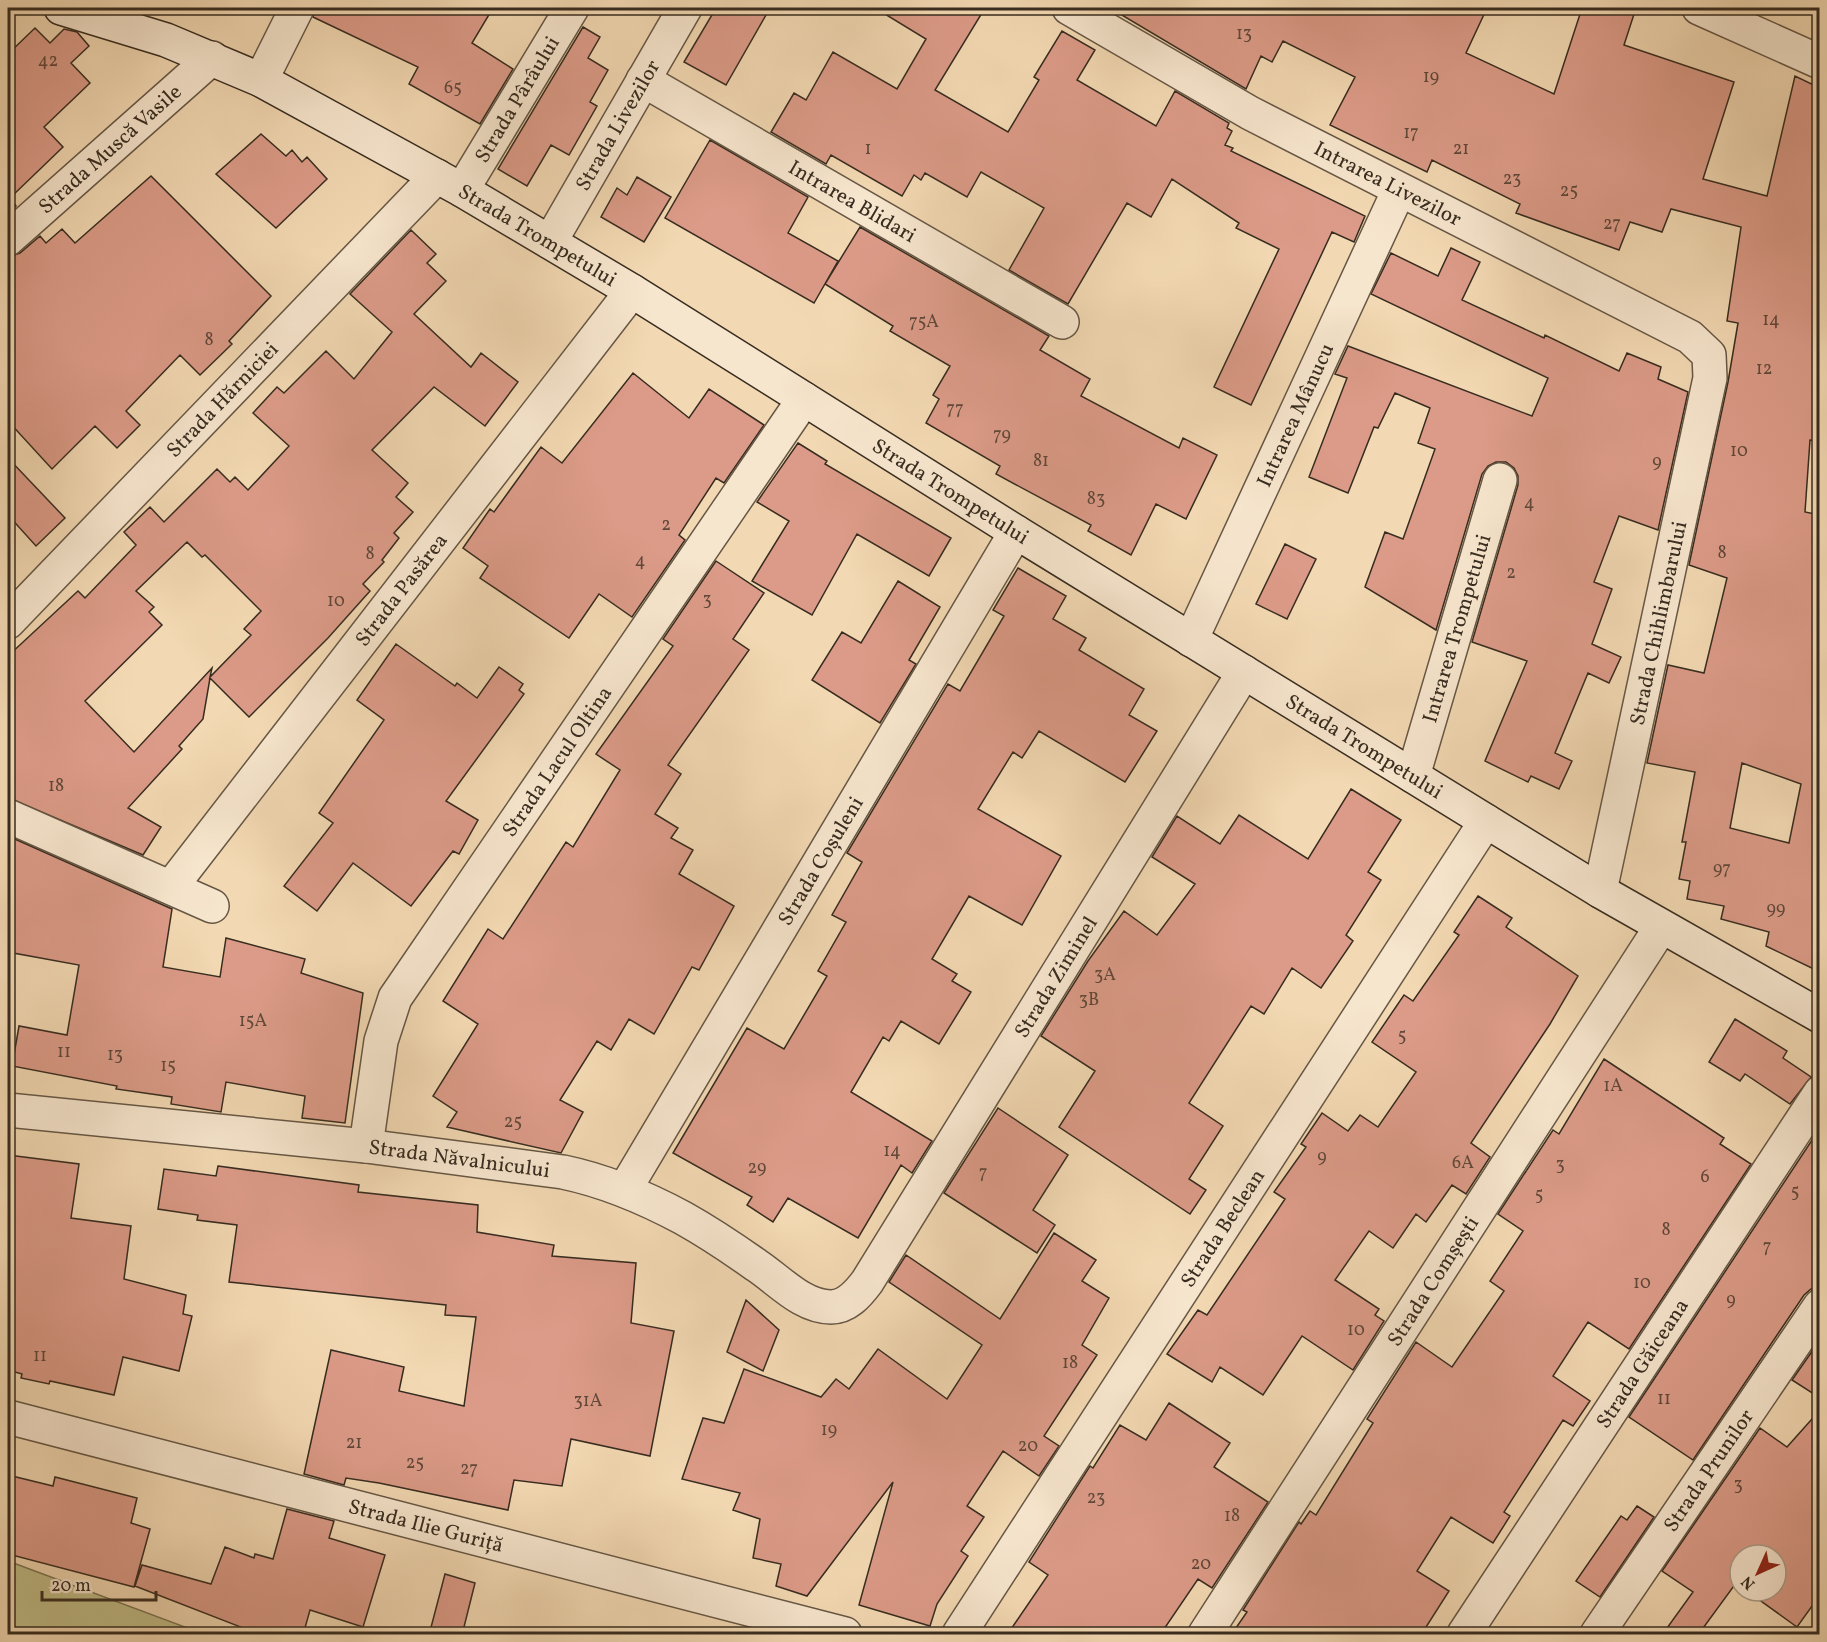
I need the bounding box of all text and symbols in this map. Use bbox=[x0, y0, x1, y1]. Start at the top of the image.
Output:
house number: 13 bbox=[1236, 22, 1252, 47]
street label: Strada Pârâului bbox=[469, 31, 568, 169]
house number: 42 bbox=[38, 49, 58, 74]
street label: Strada Livezilor bbox=[570, 55, 668, 197]
house number: 19 bbox=[1423, 65, 1439, 90]
house number: 65 bbox=[444, 76, 462, 101]
street label: Strada Muscă Vasile bbox=[33, 78, 189, 221]
house number: 17 bbox=[1403, 121, 1419, 146]
street label: Intrarea Livezilor bbox=[1308, 135, 1466, 234]
house number: 1 bbox=[865, 137, 871, 162]
house number: 21 bbox=[1453, 137, 1469, 162]
street label: Intrarea Blidari bbox=[783, 154, 921, 251]
house number: 23 bbox=[1503, 167, 1521, 192]
street label: Strada Trompetului bbox=[452, 178, 622, 295]
house number: 25 bbox=[1560, 179, 1578, 204]
house number: 27 bbox=[1603, 212, 1621, 237]
house number: 14 bbox=[1762, 308, 1780, 333]
house number: 75A bbox=[909, 310, 939, 335]
house number: 8 bbox=[204, 328, 214, 353]
street label: Strada Hărniciei bbox=[161, 336, 286, 465]
street label: Intrarea Mânucu bbox=[1251, 339, 1342, 492]
house number: 12 bbox=[1756, 357, 1772, 382]
house number: 77 bbox=[946, 397, 964, 422]
house number: 79 bbox=[993, 423, 1011, 448]
street label: Strada Trompetului bbox=[866, 432, 1034, 552]
house number: 10 bbox=[1730, 439, 1748, 464]
house number: 81 bbox=[1033, 449, 1049, 474]
house number: 9 bbox=[1652, 450, 1662, 475]
house number: 83 bbox=[1087, 487, 1105, 512]
house number: 4 bbox=[1524, 491, 1534, 516]
house number: 2 bbox=[661, 513, 671, 538]
street label: Strada Chihlimbarului bbox=[1624, 519, 1695, 728]
street label: Strada Pasărea bbox=[349, 528, 455, 653]
street label: Intrarea Trompetului bbox=[1416, 531, 1499, 726]
house number: 8 bbox=[1717, 541, 1727, 566]
house number: 8 bbox=[365, 542, 375, 567]
house number: 4 bbox=[635, 549, 645, 574]
house number: 2 bbox=[1506, 561, 1516, 586]
house number: 3 bbox=[702, 588, 712, 613]
house number: 10 bbox=[327, 589, 345, 614]
street label: Strada Lacul Oltina bbox=[496, 681, 620, 843]
street label: Strada Trompetului bbox=[1279, 688, 1448, 807]
house number: 18 bbox=[48, 774, 64, 799]
street label: Strada Coșuleni bbox=[772, 791, 871, 932]
house number: 97 bbox=[1713, 857, 1731, 882]
house number: 99 bbox=[1767, 897, 1785, 922]
street label: Strada Ziminel bbox=[1008, 911, 1105, 1044]
house number: 3A bbox=[1094, 963, 1116, 988]
house number: 3B bbox=[1079, 988, 1099, 1013]
house number: 15A bbox=[239, 1009, 267, 1034]
house number: 5 bbox=[1398, 1024, 1406, 1049]
house number: 11 bbox=[57, 1040, 71, 1065]
house number: 13 bbox=[107, 1043, 123, 1068]
house number: 15 bbox=[160, 1054, 176, 1079]
house number: 1A bbox=[1603, 1074, 1623, 1099]
house number: 25 bbox=[504, 1110, 522, 1135]
street label: Strada Năvalnicului bbox=[367, 1133, 552, 1186]
house number: 14 bbox=[883, 1139, 901, 1164]
house number: 9 bbox=[1317, 1145, 1327, 1170]
house number: 6A bbox=[1452, 1151, 1474, 1176]
house number: 3 bbox=[1555, 1153, 1565, 1178]
house number: 29 bbox=[748, 1156, 766, 1181]
house number: 7 bbox=[979, 1161, 987, 1186]
street label: Strada Beclean bbox=[1174, 1164, 1273, 1294]
house number: 6 bbox=[1700, 1165, 1710, 1190]
house number: 5 bbox=[1791, 1180, 1799, 1205]
house number: 5 bbox=[1535, 1183, 1543, 1208]
street label: Strada Comșești bbox=[1381, 1211, 1487, 1353]
house number: 8 bbox=[1661, 1218, 1671, 1243]
house number: 7 bbox=[1763, 1235, 1771, 1260]
house number: 10 bbox=[1633, 1271, 1651, 1296]
house number: 9 bbox=[1726, 1288, 1736, 1313]
street label: Strada Găiceana bbox=[1590, 1294, 1697, 1435]
house number: 10 bbox=[1347, 1318, 1365, 1343]
house number: 11 bbox=[33, 1344, 47, 1369]
house number: 18 bbox=[1062, 1351, 1078, 1376]
house number: 11 bbox=[1657, 1387, 1671, 1412]
house number: 31A bbox=[574, 1389, 603, 1414]
street label: Strada Prunilor bbox=[1657, 1404, 1762, 1538]
house number: 19 bbox=[821, 1418, 837, 1443]
house number: 21 bbox=[346, 1431, 362, 1456]
house number: 20 bbox=[1018, 1434, 1038, 1459]
house number: 25 bbox=[406, 1451, 424, 1476]
house number: 27 bbox=[460, 1457, 478, 1482]
house number: 3 bbox=[1733, 1473, 1743, 1498]
house number: 23 bbox=[1087, 1486, 1105, 1511]
street label: Strada Ilie Guriță bbox=[345, 1493, 506, 1561]
house number: 18 bbox=[1224, 1504, 1240, 1529]
north arrow bbox=[1728, 1543, 1788, 1603]
house number: 20 bbox=[1191, 1552, 1211, 1577]
scale bar bbox=[42, 1564, 156, 1602]
text: N bbox=[1737, 1570, 1761, 1594]
text: 20 m bbox=[51, 1574, 91, 1599]

